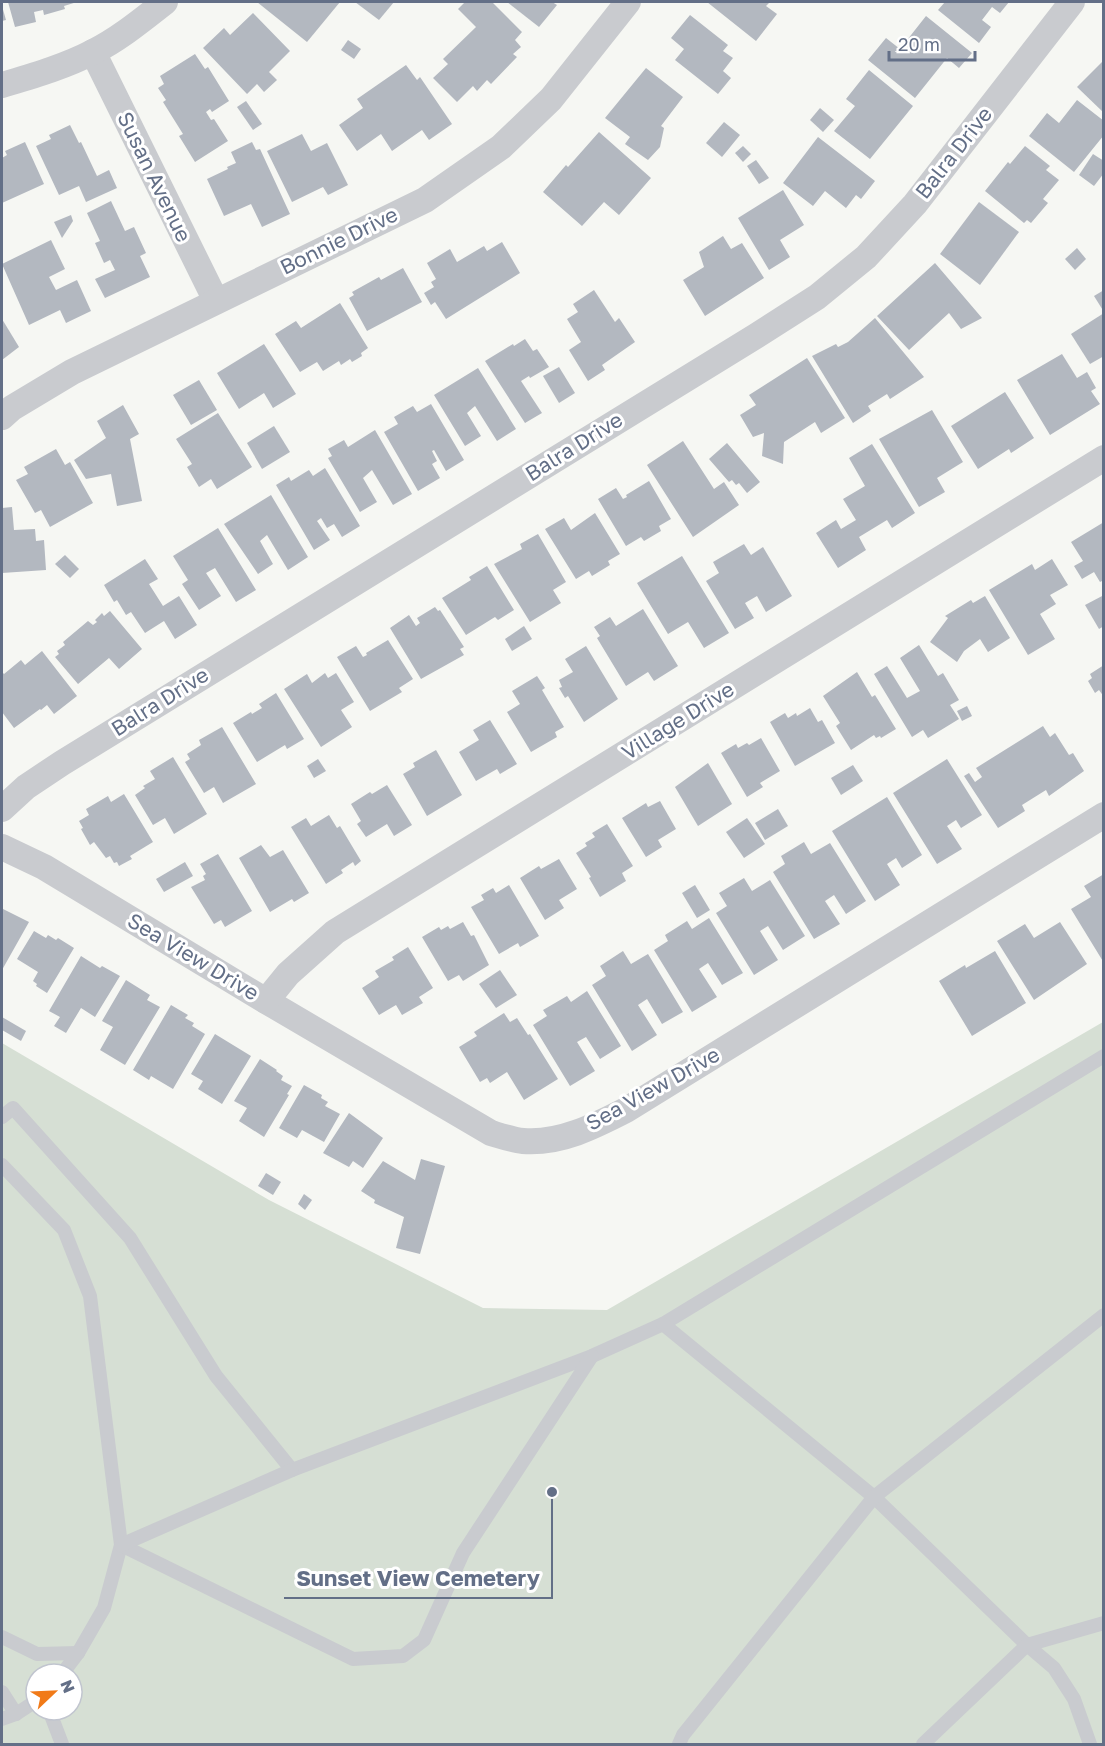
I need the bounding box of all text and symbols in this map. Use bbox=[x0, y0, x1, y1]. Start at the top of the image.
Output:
scale bar bbox=[889, 24, 974, 62]
text: 20 m bbox=[898, 33, 940, 55]
street label: Balra Drive bbox=[909, 101, 997, 204]
street label: Susan Avenue bbox=[112, 107, 198, 246]
street label: Bonnie Drive bbox=[276, 200, 402, 280]
street label: Balra Drive bbox=[520, 406, 627, 486]
street label: Balra Drive bbox=[106, 661, 213, 741]
street label: Village Drive bbox=[617, 675, 738, 765]
street label: Sea View Drive bbox=[123, 907, 264, 1006]
street label: Sea View Drive bbox=[581, 1041, 724, 1136]
callout: Sunset View Cemetery bbox=[284, 1558, 552, 1598]
text: Sunset View Cemetery bbox=[296, 1564, 540, 1591]
north arrow bbox=[24, 1662, 84, 1722]
text: N bbox=[56, 1677, 79, 1696]

